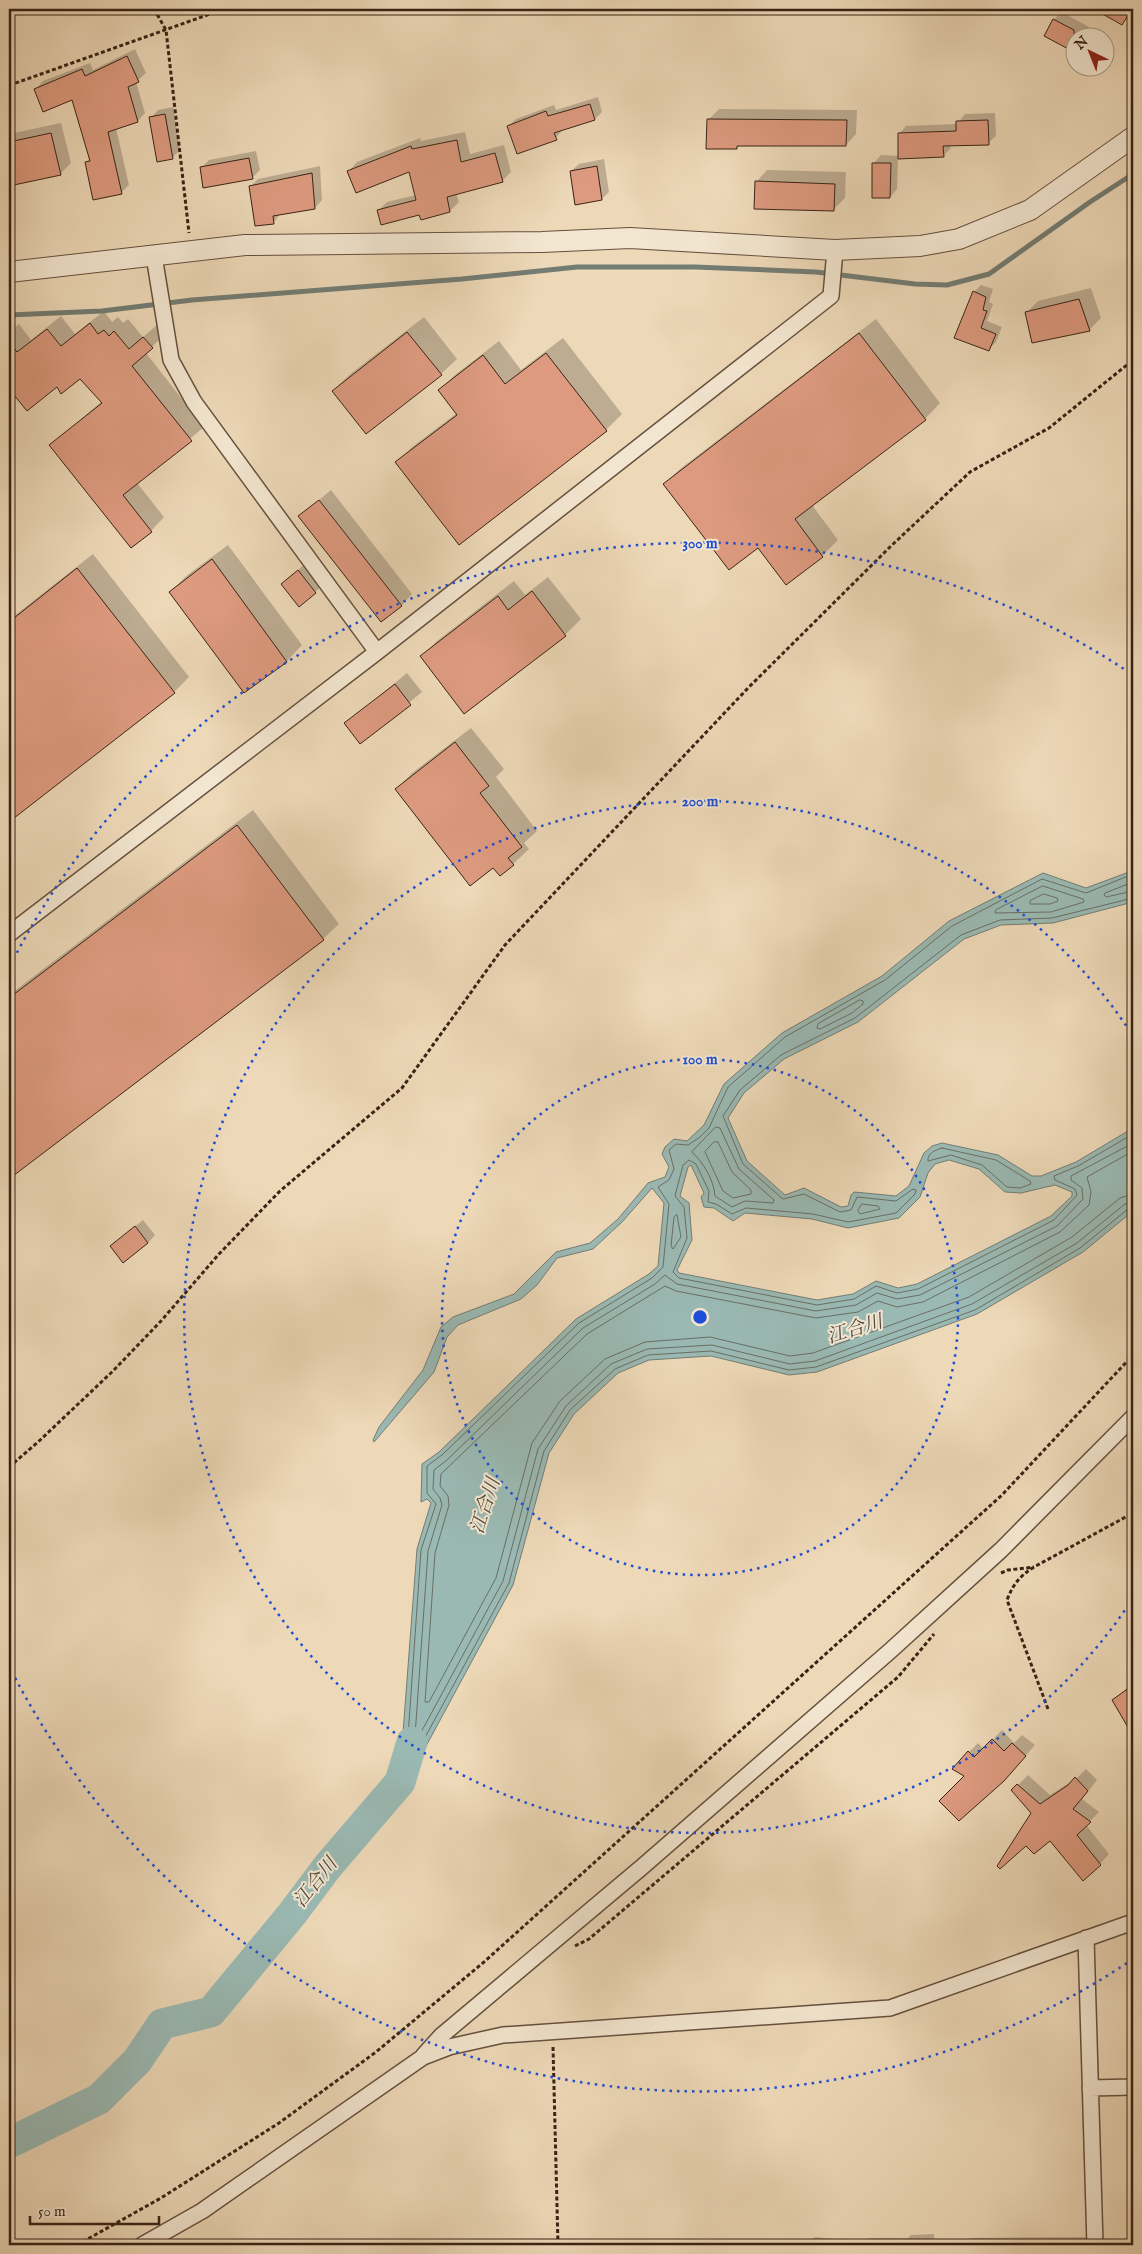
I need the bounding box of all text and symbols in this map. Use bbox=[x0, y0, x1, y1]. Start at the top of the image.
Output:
north arrow bbox=[1064, 28, 1114, 78]
text: N bbox=[1071, 33, 1092, 55]
text: 300 m bbox=[682, 534, 718, 553]
text: 200 m bbox=[682, 792, 719, 811]
text: 100 m bbox=[682, 1050, 718, 1069]
centre of rings bbox=[691, 1308, 709, 1326]
water label: 江合川 bbox=[824, 1310, 888, 1350]
water label: 江合川 bbox=[466, 1473, 507, 1537]
water label: 江合川 bbox=[289, 1852, 345, 1913]
scale bar bbox=[30, 2194, 159, 2226]
text: 50 m bbox=[38, 2202, 66, 2221]

